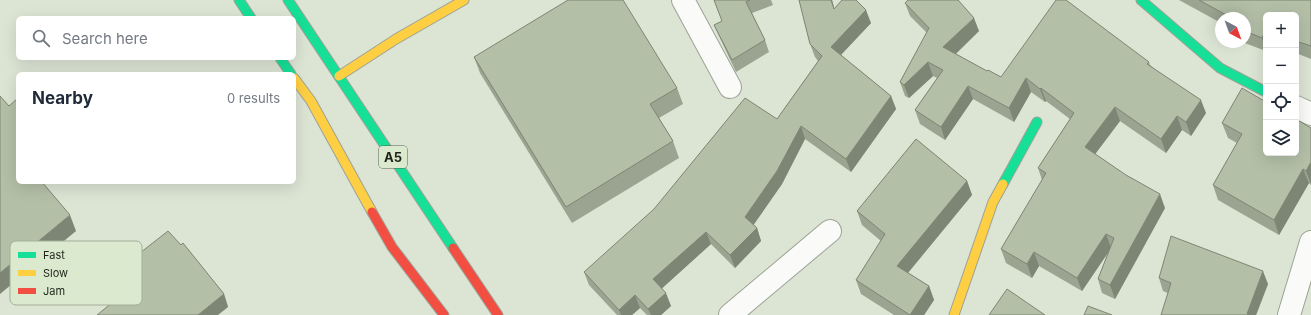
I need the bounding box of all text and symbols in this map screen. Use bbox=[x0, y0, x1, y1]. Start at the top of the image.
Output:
north arrow bbox=[1215, 12, 1251, 48]
map controls bbox=[1263, 12, 1299, 156]
button: + bbox=[1263, 12, 1299, 48]
search box bbox=[16, 16, 296, 60]
icon: search bbox=[30, 27, 52, 49]
text: Search here bbox=[62, 29, 148, 48]
button: − bbox=[1263, 48, 1299, 84]
button: locate bbox=[1263, 84, 1299, 120]
text: Nearby bbox=[32, 88, 93, 108]
text: 0 results bbox=[227, 90, 280, 106]
button: layers bbox=[1263, 120, 1299, 156]
road number: A5 bbox=[379, 146, 407, 168]
legend bbox=[10, 241, 142, 305]
text: Fast bbox=[43, 248, 65, 262]
text: Slow bbox=[43, 266, 68, 280]
text: Jam bbox=[43, 284, 65, 298]

